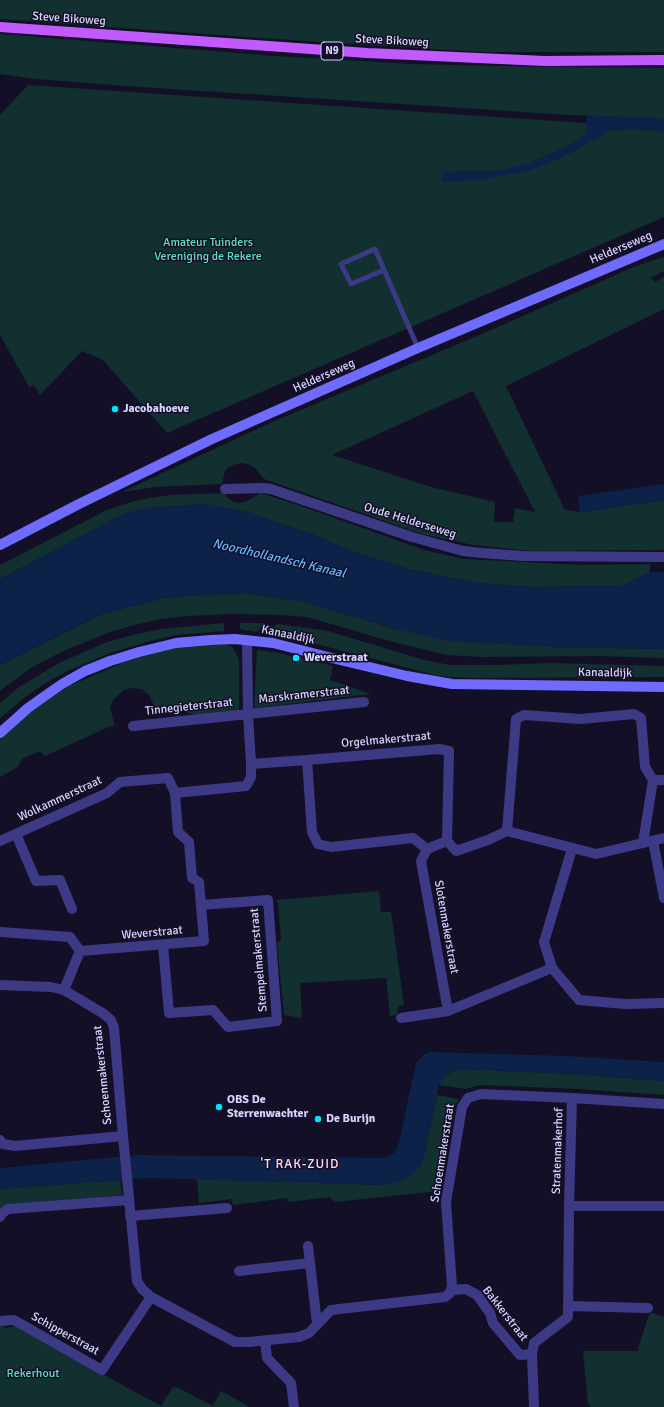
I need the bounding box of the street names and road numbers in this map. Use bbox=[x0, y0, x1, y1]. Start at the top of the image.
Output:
street label: Steve Bikoweg bbox=[32, 9, 106, 29]
street label: Steve Bikoweg bbox=[355, 32, 429, 50]
road number: N9 bbox=[321, 42, 343, 60]
street label: Helderseweg bbox=[588, 228, 654, 268]
street label: Helderseweg bbox=[291, 356, 357, 396]
street label: Oude Helderseweg bbox=[362, 500, 458, 542]
street label: Kanaaldijk bbox=[260, 622, 316, 648]
street label: Kanaaldijk bbox=[578, 665, 632, 681]
street label: Marskramerstraat bbox=[258, 683, 350, 707]
street label: Tinnegieterstraat bbox=[144, 695, 234, 719]
street label: Orgelmakerstraat bbox=[341, 729, 431, 751]
street label: Wolkammerstraat bbox=[16, 773, 104, 825]
street label: Slotenmakerstraat bbox=[431, 879, 461, 975]
street label: Stempelmakerstraat bbox=[247, 908, 271, 1012]
street label: Weverstraat bbox=[121, 923, 183, 943]
street label: Schoenmakerstraat bbox=[91, 1025, 115, 1125]
street label: Schoenmakerstraat bbox=[428, 1103, 458, 1203]
street label: Stratenmakerhof bbox=[549, 1108, 567, 1194]
street label: Bakkerstraat bbox=[479, 1284, 531, 1344]
street label: Schipperstraat bbox=[29, 1309, 101, 1359]

